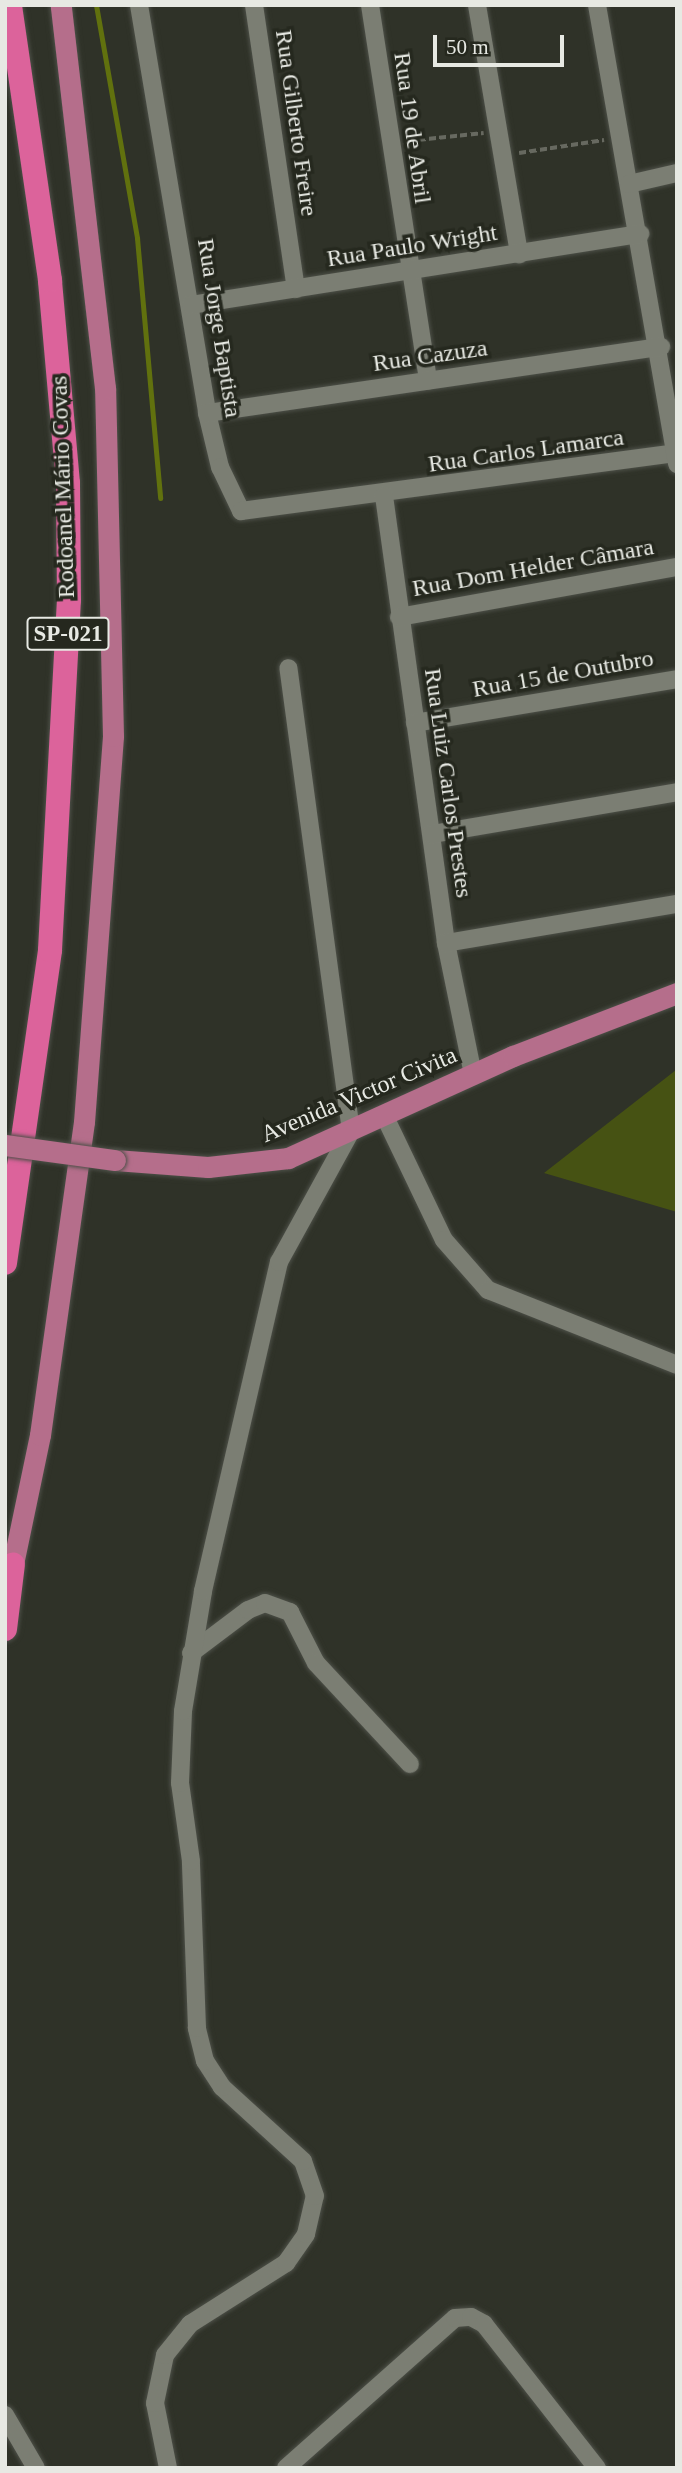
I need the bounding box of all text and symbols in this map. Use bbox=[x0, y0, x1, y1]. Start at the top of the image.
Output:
scale bar bbox=[437, 21, 568, 65]
street label: Rua Gilberto Freire bbox=[269, 28, 323, 218]
text: 50 m bbox=[446, 35, 489, 59]
street label: Rua 19 de Abril bbox=[387, 50, 437, 206]
street label: Rua Paulo Wright bbox=[325, 218, 499, 274]
street label: Rua Jorge Baptista bbox=[191, 236, 247, 420]
street label: Rua Cazuza bbox=[371, 334, 489, 378]
street label: Rodoanel Mário Covas bbox=[45, 375, 81, 599]
street label: Rua Carlos Lamarca bbox=[426, 423, 626, 479]
street label: Rua Dom Helder Câmara bbox=[410, 533, 656, 603]
road number: SP-021 bbox=[26, 614, 110, 654]
street label: Rua 15 de Outubro bbox=[470, 644, 656, 704]
street label: Rua Luiz Carlos Prestes bbox=[418, 666, 478, 900]
street label: Avenida Victor Civita bbox=[257, 1041, 461, 1149]

